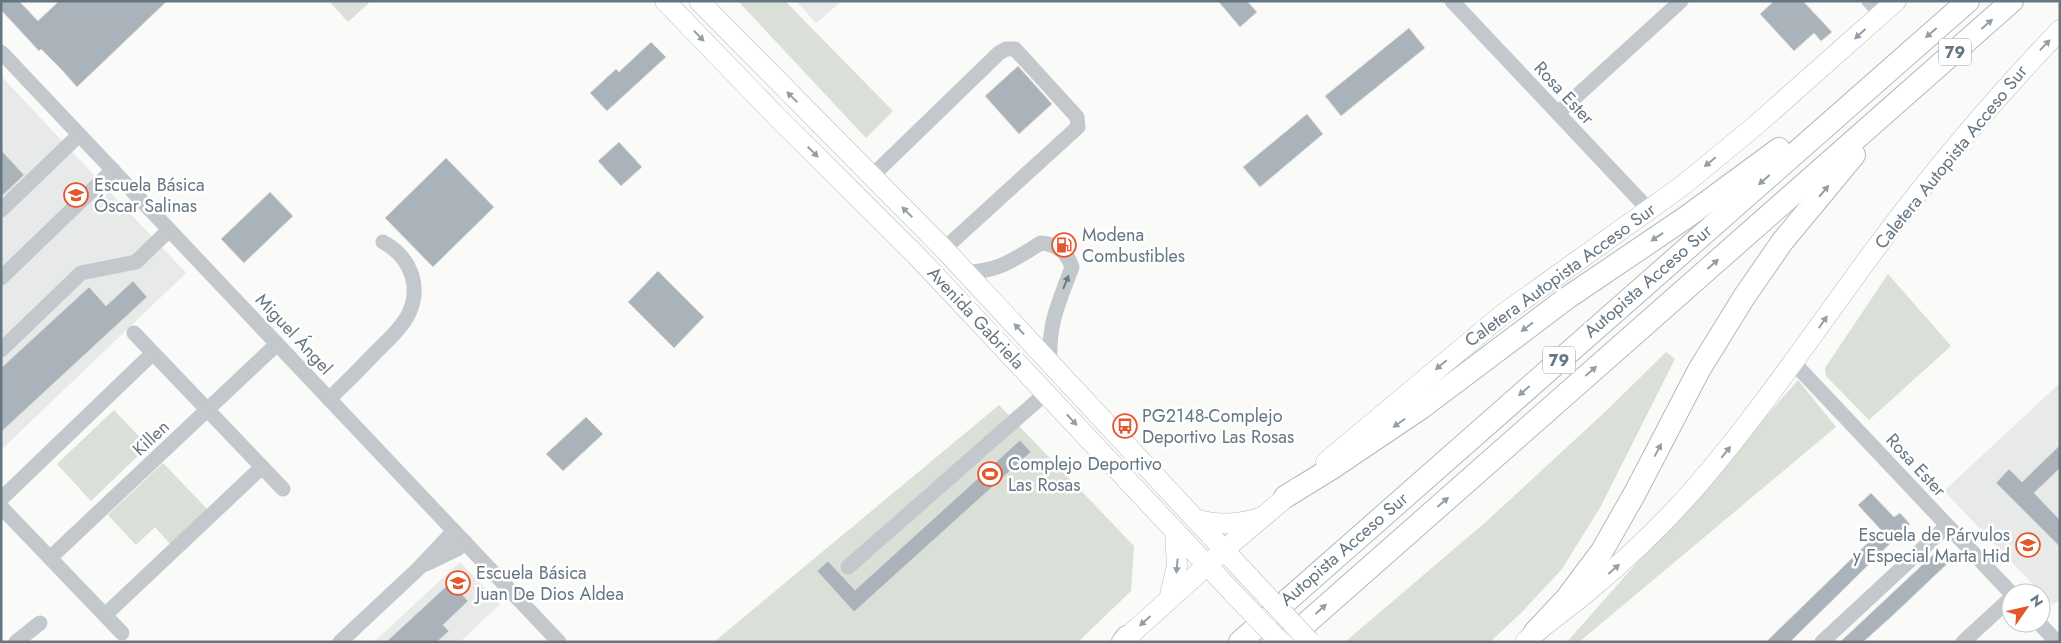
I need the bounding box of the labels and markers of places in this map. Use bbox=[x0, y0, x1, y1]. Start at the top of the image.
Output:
place label: Escuela Básica Óscar Salinas bbox=[94, 172, 205, 219]
school or university icon: Escuela Básica Óscar Salinas bbox=[63, 182, 89, 208]
place label: Modena Combustibles bbox=[1082, 222, 1185, 269]
fuel station icon: Modena Combustibles bbox=[1051, 232, 1077, 258]
place label: PG2148-Complejo Deportivo Las Rosas bbox=[1142, 403, 1294, 450]
bus stop icon: PG2148-Complejo Deportivo Las Rosas bbox=[1112, 413, 1138, 439]
place label: Complejo Deportivo Las Rosas bbox=[1008, 451, 1162, 498]
sports icon: Complejo Deportivo Las Rosas bbox=[977, 461, 1003, 487]
place label: Escuela de Párvulos y Especial Marta Hid bbox=[1853, 522, 2010, 569]
school or university icon: Escuela de Párvulos y Especial Marta Hid bbox=[2015, 532, 2041, 558]
place label: Escuela Básica Juan De Dios Aldea bbox=[474, 560, 624, 607]
school or university icon: Escuela Básica Juan De Dios Aldea bbox=[445, 570, 471, 596]

